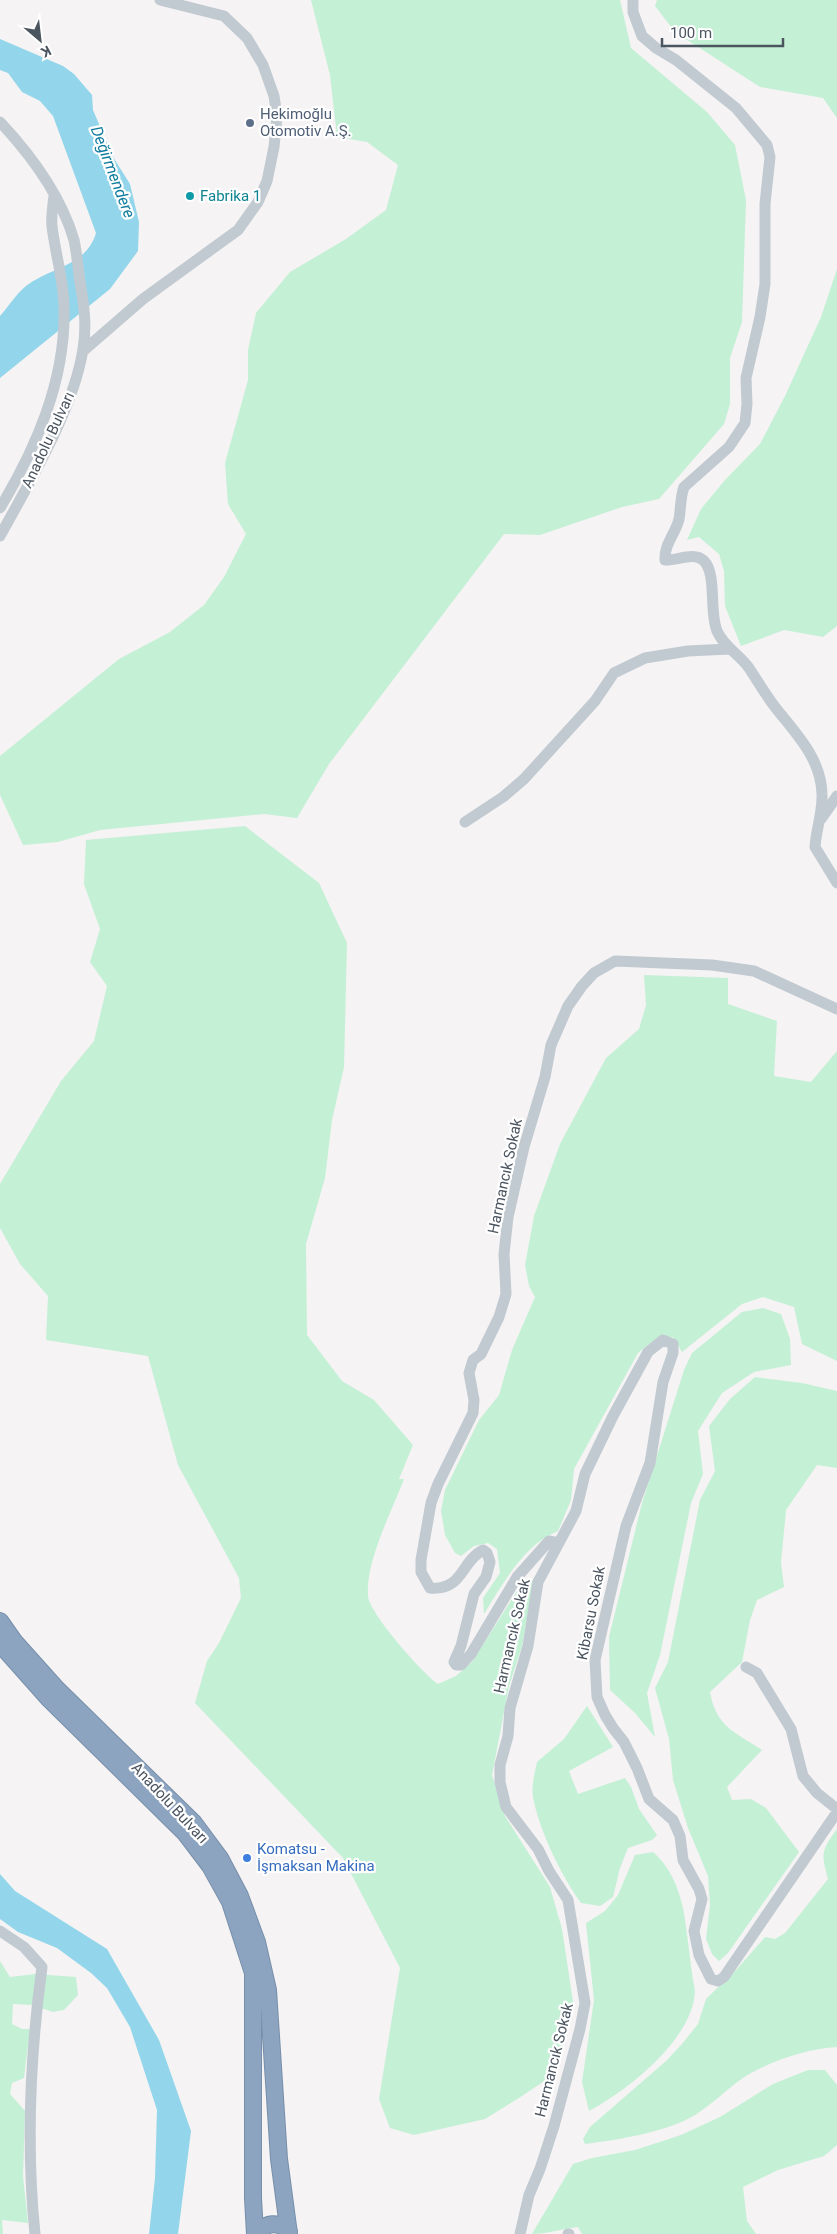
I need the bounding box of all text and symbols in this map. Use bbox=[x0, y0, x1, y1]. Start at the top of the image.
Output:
north arrow bbox=[15, 15, 65, 65]
scale bar bbox=[662, 15, 783, 47]
text: 100 m bbox=[670, 24, 712, 42]
text: K bbox=[38, 42, 54, 61]
place label: Hekimoğlu Otomotiv A.Ş. bbox=[260, 105, 352, 140]
marker: Hekimoğlu Otomotiv A.Ş. bbox=[244, 117, 256, 129]
water label: Değirmendere bbox=[87, 123, 139, 221]
place label: Fabrika 1 bbox=[200, 187, 261, 205]
marker: Fabrika 1 bbox=[184, 190, 196, 202]
street label: Anadolu Bulvarı bbox=[18, 389, 78, 491]
street label: Harmancık Sokak bbox=[484, 1116, 526, 1235]
street label: Kibarsu Sokak bbox=[573, 1564, 609, 1661]
street label: Harmancık Sokak bbox=[490, 1576, 534, 1695]
street label: Anadolu Bulvarı bbox=[128, 1759, 212, 1847]
place label: Komatsu - İşmaksan Makina bbox=[257, 1840, 375, 1875]
marker: Komatsu - İşmaksan Makina bbox=[241, 1852, 253, 1864]
street label: Harmancık Sokak bbox=[531, 2001, 577, 2119]

